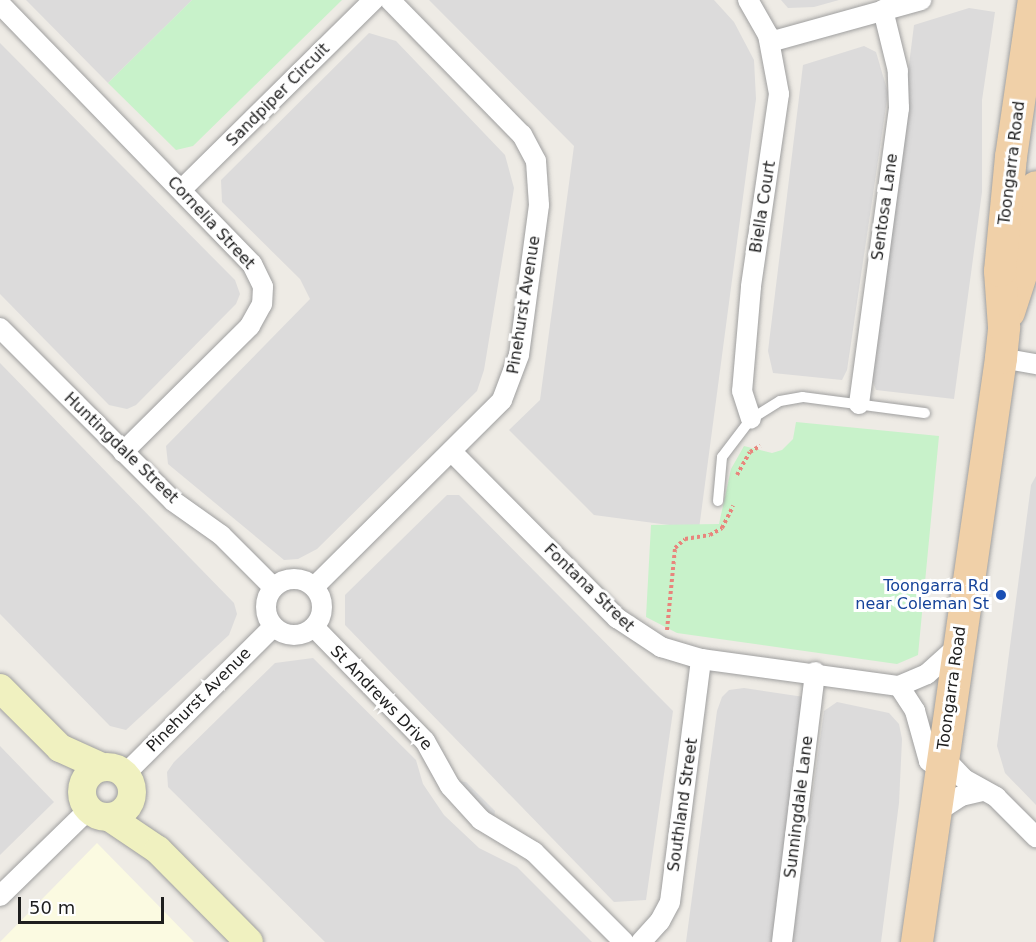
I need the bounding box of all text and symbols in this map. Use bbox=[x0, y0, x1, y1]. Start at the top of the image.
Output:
street label: Sandpiper Circuit bbox=[222, 39, 334, 151]
street label: Toongarra Road bbox=[995, 100, 1029, 226]
street label: Sentosa Lane bbox=[868, 152, 902, 262]
street label: Biella Court bbox=[746, 160, 780, 254]
street label: Cornelia Street bbox=[163, 173, 259, 273]
street label: Pinehurst Avenue bbox=[504, 234, 544, 376]
street label: Huntingdale Street bbox=[60, 389, 182, 507]
street label: Fontana Street bbox=[540, 540, 638, 636]
place label: Toongarra Rd near Coleman St bbox=[855, 576, 989, 614]
marker: Toongarra Rd near Coleman St bbox=[994, 588, 1008, 602]
street label: Toongarra Road bbox=[934, 625, 970, 751]
street label: St Andrews Drive bbox=[326, 642, 436, 754]
street label: Pinehurst Avenue bbox=[143, 644, 255, 756]
street label: Sunningdale Lane bbox=[781, 735, 817, 879]
street label: Southland Street bbox=[664, 737, 702, 873]
scale bar bbox=[21, 885, 166, 923]
text: 50 m bbox=[29, 897, 75, 918]

